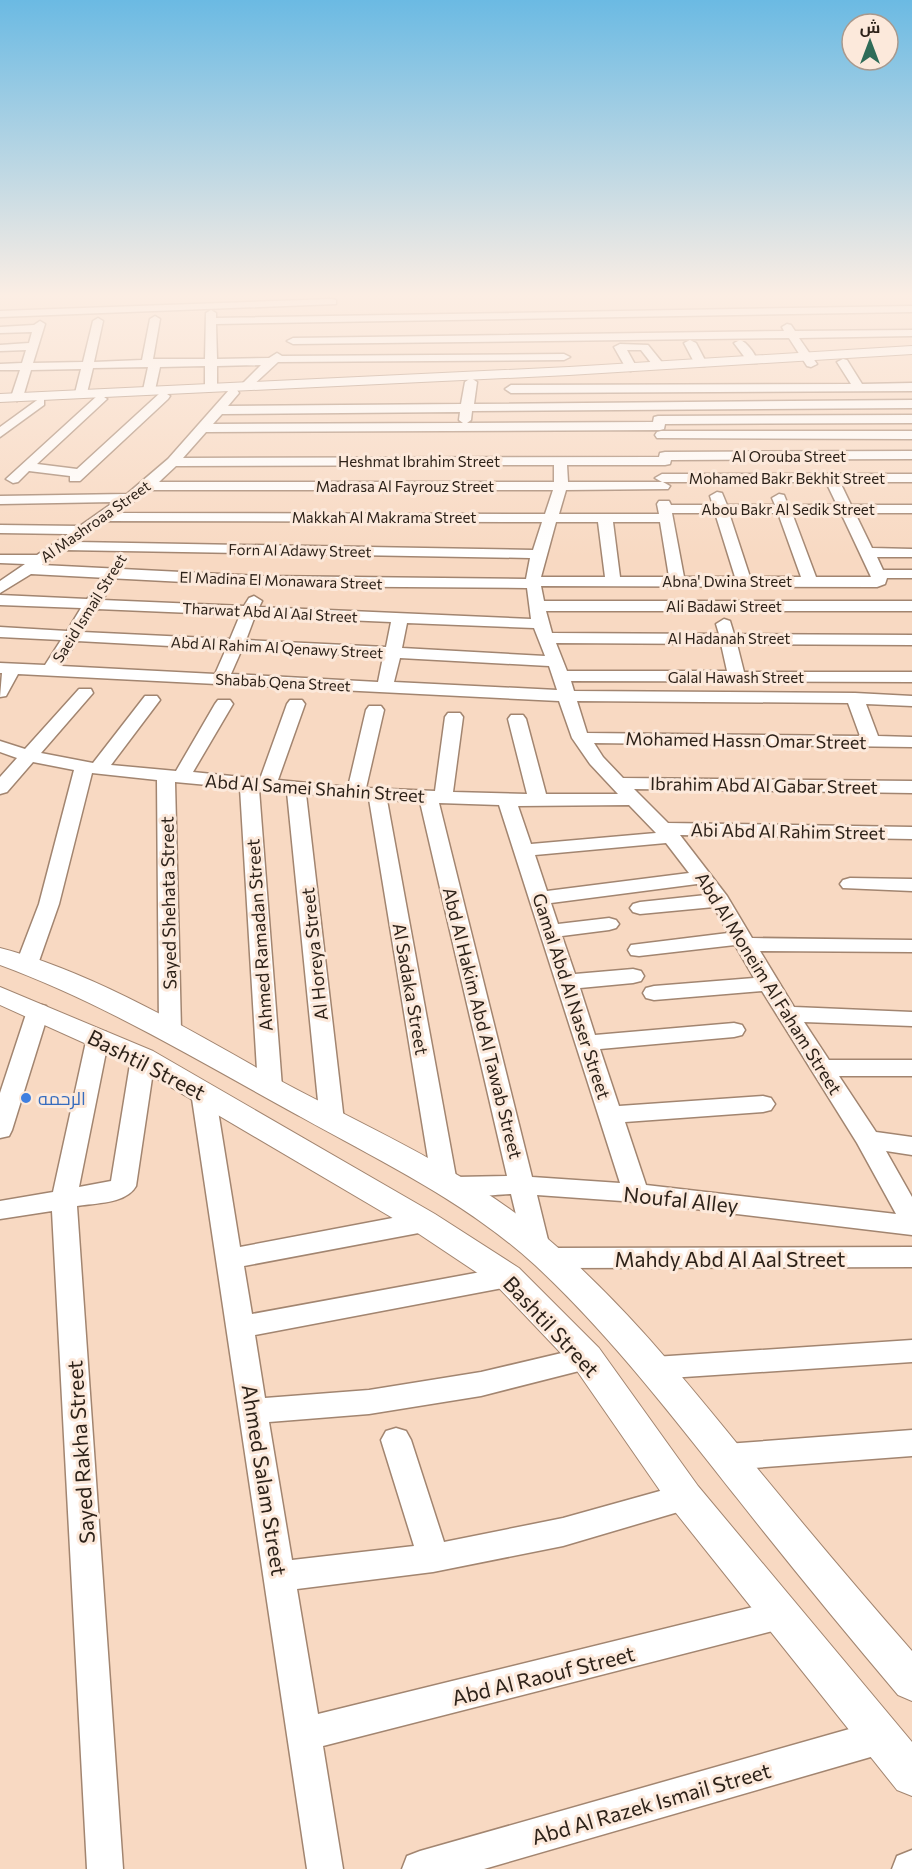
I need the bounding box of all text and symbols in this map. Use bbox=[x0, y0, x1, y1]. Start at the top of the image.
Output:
north arrow bbox=[840, 12, 900, 72]
text: ش bbox=[860, 17, 880, 37]
street label: Al Orouba Street bbox=[732, 447, 846, 465]
street label: Heshmat Ibrahim Street bbox=[338, 452, 500, 470]
street label: Mohamed Bakr Bekhit Street bbox=[689, 469, 885, 487]
street label: Al Mashroaa Street bbox=[37, 476, 153, 566]
street label: Madrasa Al Fayrouz Street bbox=[316, 477, 494, 495]
street label: Abou Bakr Al Sedik Street bbox=[701, 500, 875, 518]
street label: Makkah Al Makrama Street bbox=[292, 508, 476, 526]
street label: Forn Al Adawy Street bbox=[228, 540, 372, 560]
street label: Saeid Ismail Street bbox=[48, 550, 130, 666]
street label: El Madina El Monawara Street bbox=[179, 567, 383, 593]
street label: Abna' Dwina Street bbox=[662, 572, 792, 590]
street label: Ali Badawi Street bbox=[666, 597, 782, 615]
street label: Tharwat Abd Al Aal Street bbox=[182, 598, 358, 626]
street label: Al Hadanah Street bbox=[668, 629, 790, 647]
street label: Abd Al Rahim Al Qenawy Street bbox=[170, 632, 384, 662]
street label: Galal Hawash Street bbox=[668, 668, 804, 686]
street label: Shabab Qena Street bbox=[215, 669, 351, 695]
street label: Mohamed Hassn Omar Street bbox=[625, 727, 867, 753]
street label: Abd Al Samei Shahin Street bbox=[204, 769, 426, 807]
street label: Ibrahim Abd Al Gabar Street bbox=[650, 772, 878, 798]
street label: Sayed Shehata Street bbox=[155, 816, 181, 990]
street label: Abi Abd Al Rahim Street bbox=[690, 818, 886, 844]
street label: Ahmed Ramadan Street bbox=[241, 838, 277, 1032]
street label: Abd Al Moneim Al Faham Street bbox=[691, 868, 847, 1098]
street label: Abd Al Hakim Abd Al Tawab Street bbox=[439, 885, 527, 1161]
street label: Al Horeya Street bbox=[296, 886, 332, 1022]
street label: Gamal Abd Al Naser Street bbox=[528, 890, 616, 1102]
street label: Al Sadaka Street bbox=[389, 921, 433, 1057]
street label: Bashtil Street bbox=[84, 1024, 210, 1104]
place label: الرحمه bbox=[38, 1087, 86, 1110]
marker: الرحمه bbox=[19, 1091, 33, 1105]
street label: Noufal Alley bbox=[622, 1181, 740, 1217]
street label: Mahdy Abd Al Aal Street bbox=[615, 1246, 845, 1271]
street label: Bashtil Street bbox=[499, 1270, 605, 1382]
street label: Sayed Rakha Street bbox=[61, 1360, 99, 1544]
street label: Ahmed Salam Street bbox=[238, 1383, 292, 1577]
street label: Abd Al Raouf Street bbox=[449, 1640, 637, 1710]
street label: Abd Al Razek Ismail Street bbox=[529, 1757, 773, 1849]

